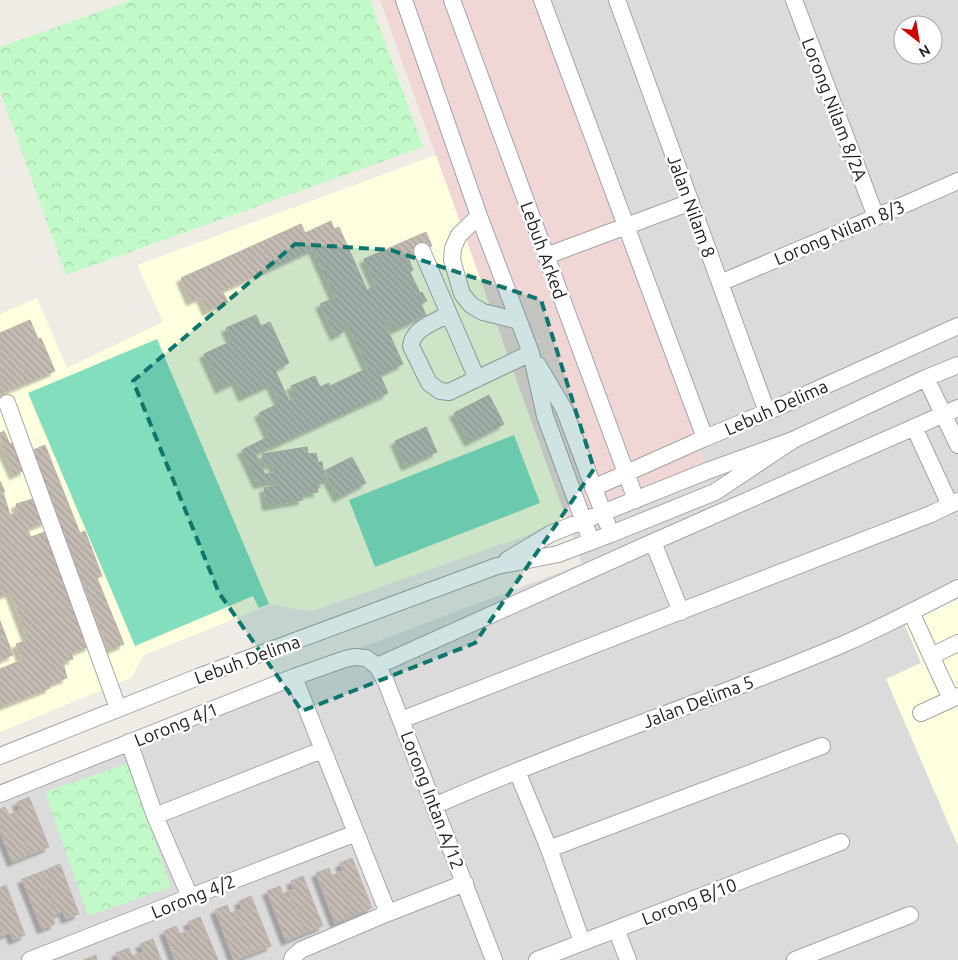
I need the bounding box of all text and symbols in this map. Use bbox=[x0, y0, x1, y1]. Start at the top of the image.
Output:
north arrow bbox=[893, 15, 943, 65]
street label: Lorong Nilam 8/2A bbox=[799, 35, 872, 183]
text: N bbox=[916, 42, 933, 61]
street label: Jalan Nilam 8 bbox=[664, 152, 720, 260]
street label: Lorong Nilam 8/3 bbox=[771, 196, 907, 268]
street label: Lebuh Arked bbox=[517, 199, 571, 301]
street label: Lebuh Delima bbox=[721, 375, 831, 439]
street label: Lebuh Delima bbox=[192, 631, 302, 687]
street label: Jalan Delima 5 bbox=[640, 671, 756, 731]
street label: Lorong 4/1 bbox=[131, 698, 221, 750]
street label: Lorong Intan A/12 bbox=[397, 728, 469, 872]
street label: Lorong 4/2 bbox=[148, 870, 238, 922]
street label: Lorong B/10 bbox=[639, 874, 739, 928]

